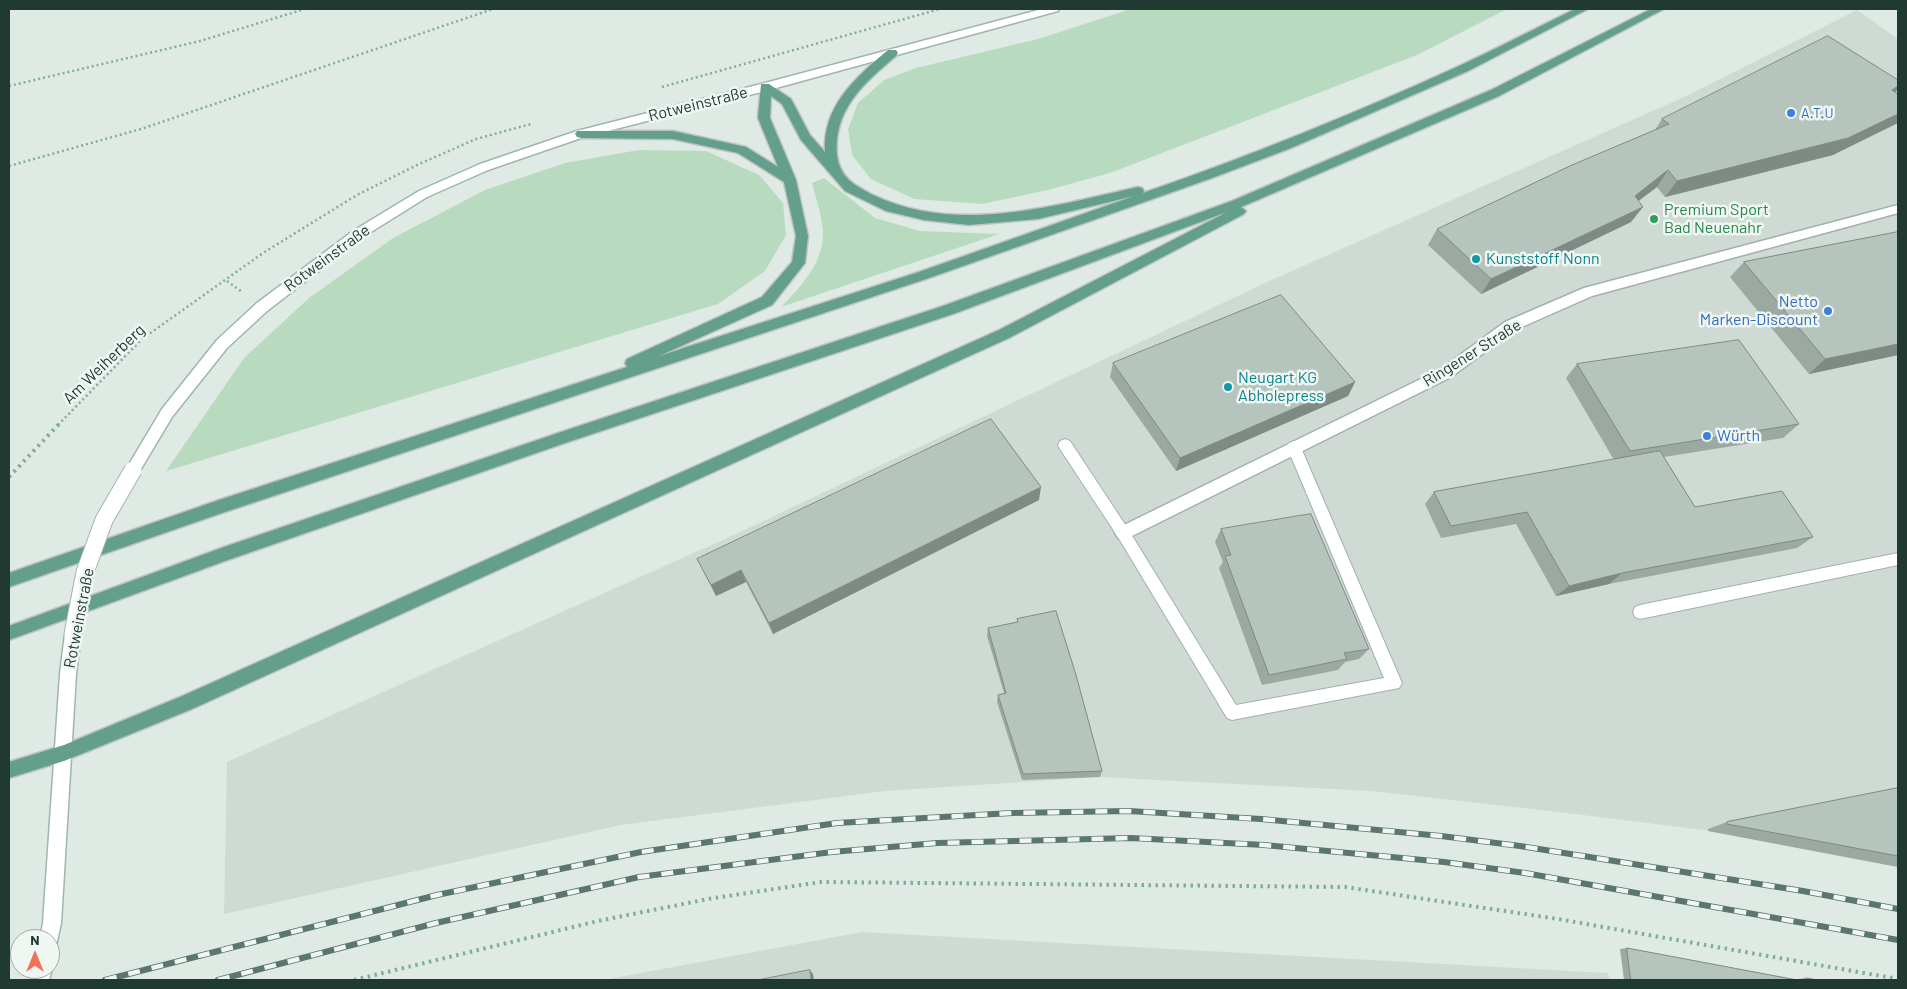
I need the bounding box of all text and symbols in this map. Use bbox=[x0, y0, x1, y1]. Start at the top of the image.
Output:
street label: Rotweinstraße bbox=[646, 82, 750, 126]
place label: A.T.U bbox=[1801, 105, 1833, 121]
marker: A.T.U bbox=[1785, 107, 1797, 119]
place label: Premium Sport Bad Neuenahr bbox=[1664, 200, 1769, 238]
marker: Premium Sport Bad Neuenahr bbox=[1648, 213, 1660, 225]
street label: Rotweinstraße bbox=[280, 220, 374, 296]
place label: Kunststoff Nonn bbox=[1486, 249, 1600, 269]
marker: Kunststoff Nonn bbox=[1470, 253, 1482, 265]
place label: Netto Marken-Discount bbox=[1700, 292, 1818, 330]
marker: Netto Marken-Discount bbox=[1822, 305, 1834, 317]
street label: Ringener Straße bbox=[1419, 315, 1525, 391]
street label: Am Weiherberg bbox=[59, 320, 149, 408]
place label: Neugart KG Abholepress bbox=[1238, 368, 1324, 406]
marker: Neugart KG Abholepress bbox=[1222, 381, 1234, 393]
place label: Würth bbox=[1717, 426, 1760, 446]
marker: Würth bbox=[1701, 430, 1713, 442]
street label: Rotweinstraße bbox=[60, 566, 98, 670]
north arrow bbox=[10, 929, 60, 979]
text: N bbox=[30, 931, 40, 948]

